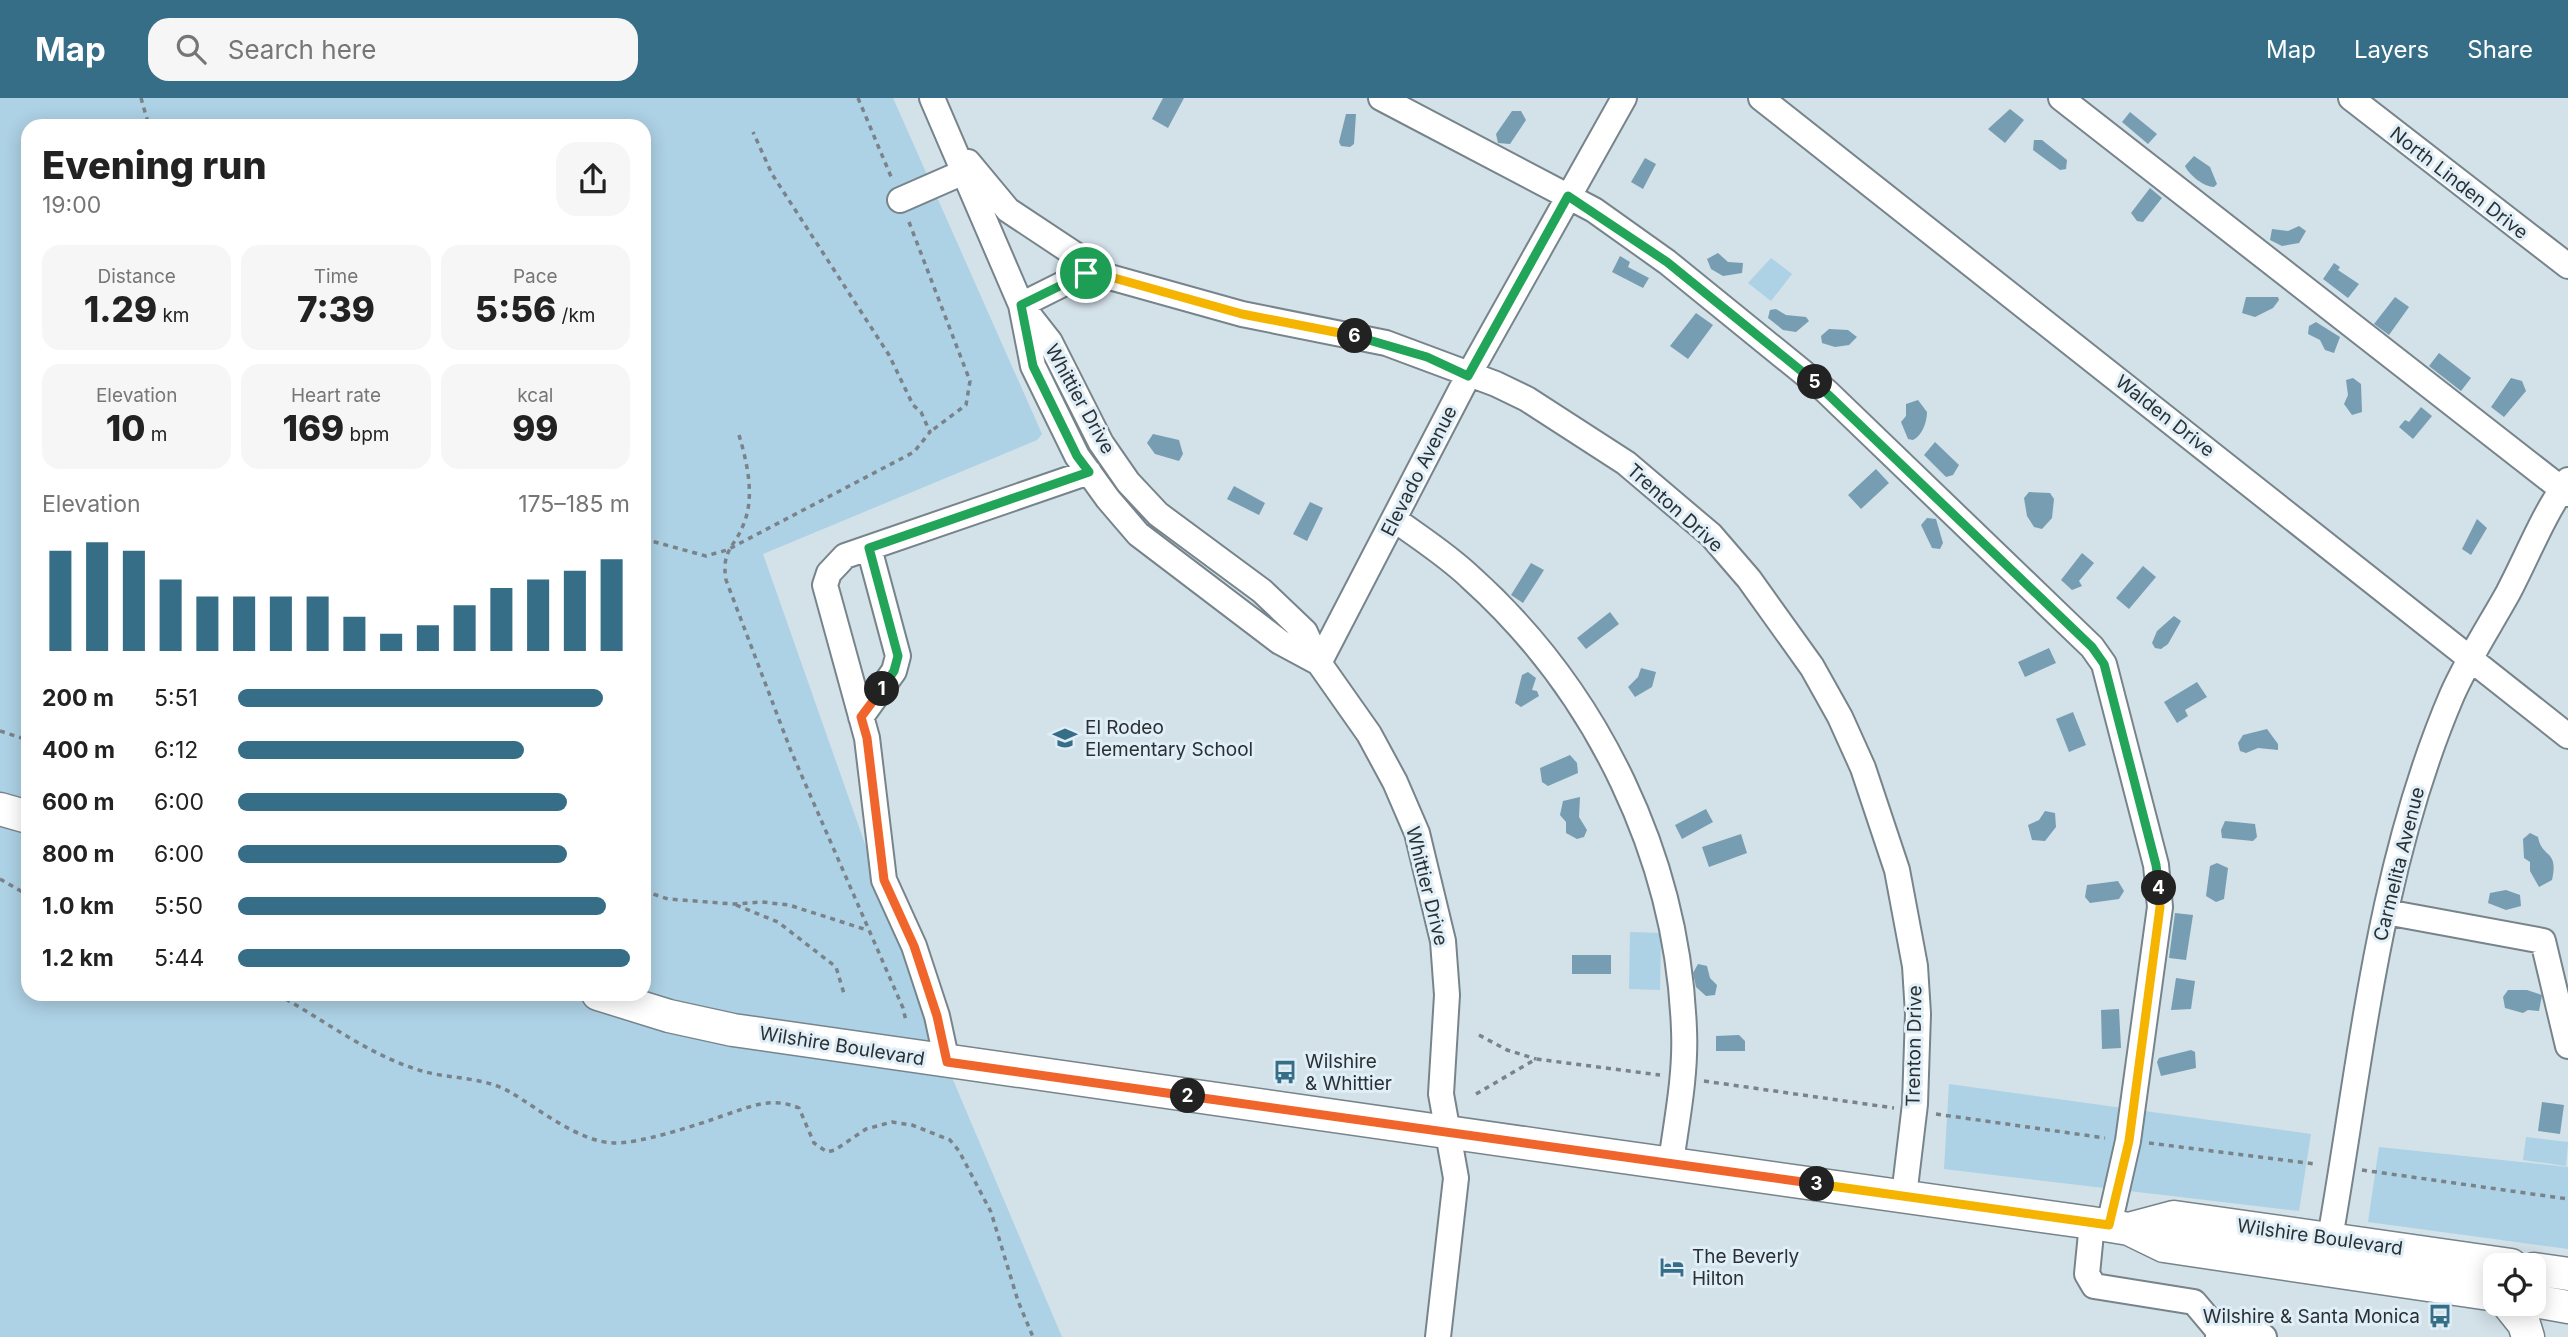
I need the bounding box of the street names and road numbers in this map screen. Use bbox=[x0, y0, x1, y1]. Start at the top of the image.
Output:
street label: North Linden Drive bbox=[2385, 122, 2533, 244]
street label: Whittier Drive bbox=[1040, 340, 1120, 458]
street label: Walden Drive bbox=[2111, 370, 2219, 462]
street label: Elevado Avenue bbox=[1376, 402, 1462, 540]
street label: Trenton Drive bbox=[1622, 459, 1728, 557]
street label: Carmelita Avenue bbox=[2369, 785, 2429, 943]
street label: Whittier Drive bbox=[1401, 824, 1453, 948]
street label: Trenton Drive bbox=[1901, 985, 1927, 1107]
street label: Wilshire Boulevard bbox=[758, 1022, 926, 1070]
street label: Wilshire Boulevard bbox=[2236, 1214, 2404, 1260]

